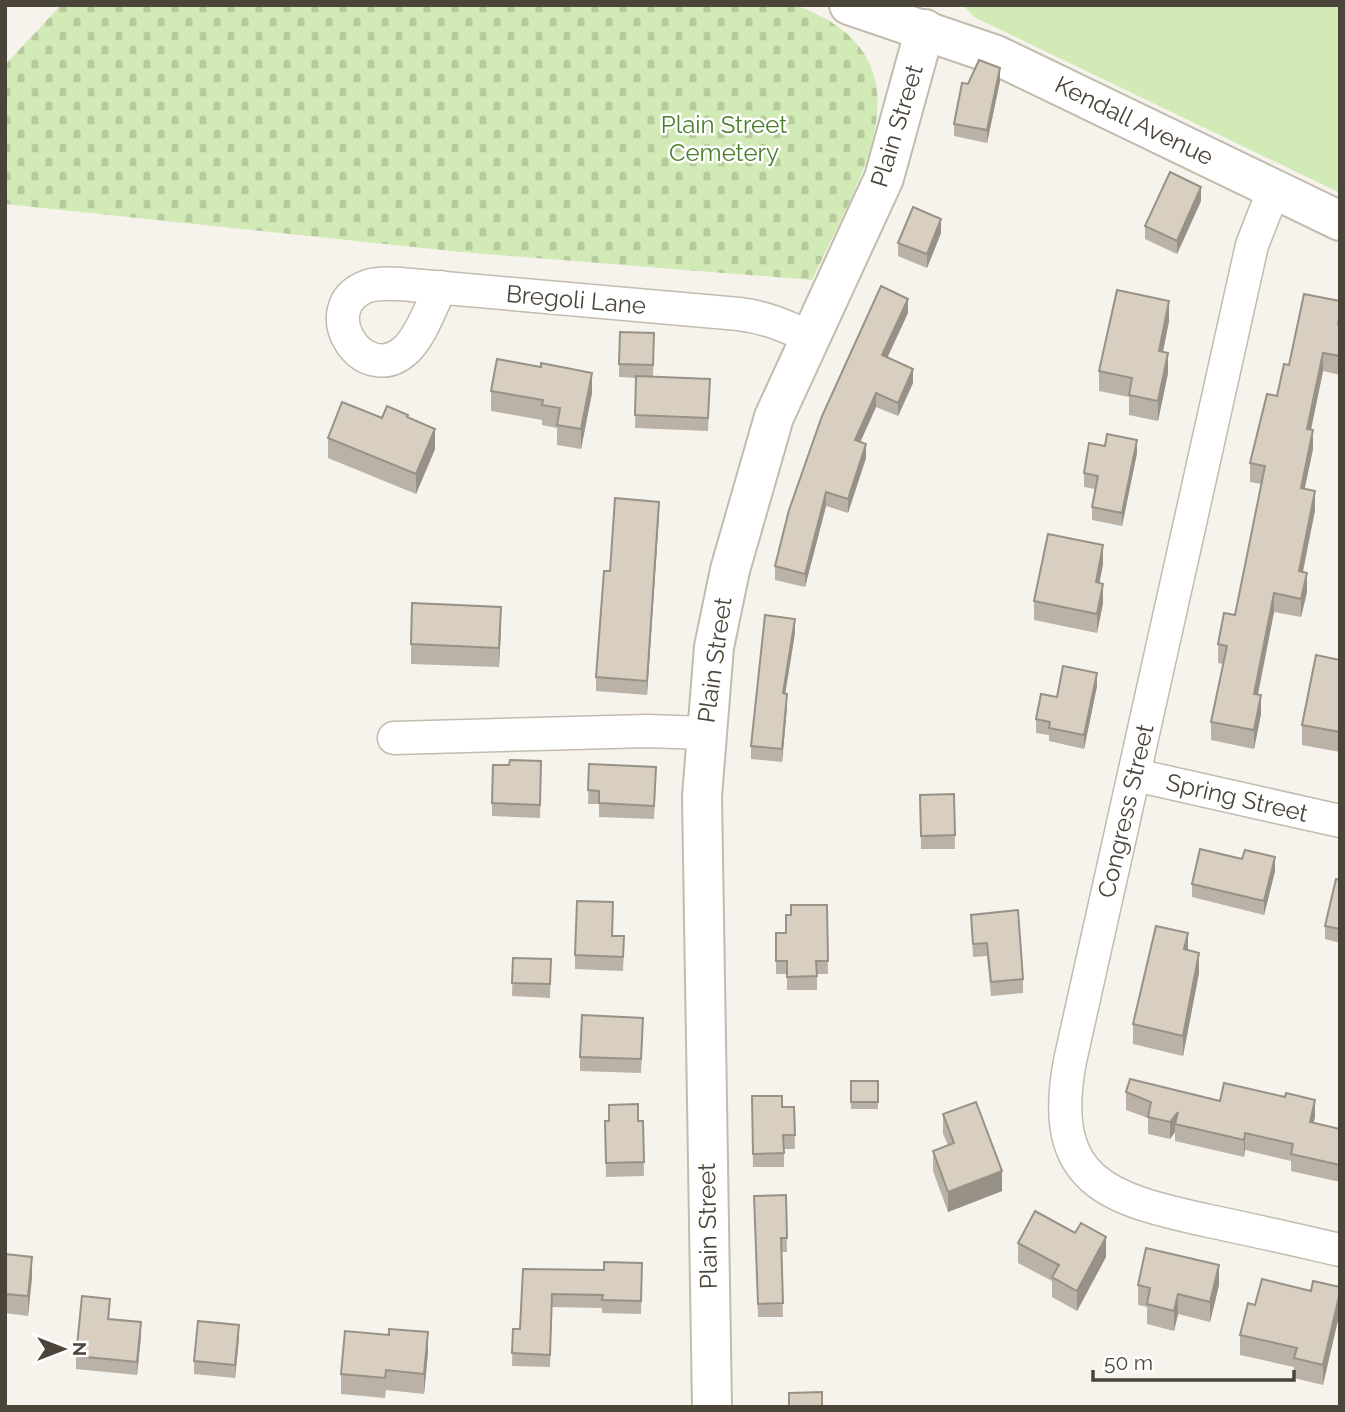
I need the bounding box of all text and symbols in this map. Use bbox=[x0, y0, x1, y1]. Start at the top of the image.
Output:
street label: Plain Street bbox=[864, 61, 929, 191]
street label: Kendall Avenue bbox=[1050, 70, 1218, 171]
park label: Plain Street Cemetery bbox=[661, 110, 787, 167]
street label: Bregoli Lane bbox=[505, 279, 647, 320]
street label: Plain Street bbox=[691, 595, 738, 725]
street label: Congress Street bbox=[1091, 721, 1160, 901]
street label: Spring Street bbox=[1163, 767, 1311, 828]
street label: Plain Street bbox=[692, 1163, 723, 1289]
north arrow bbox=[28, 1314, 98, 1384]
scale bar bbox=[1093, 1338, 1294, 1382]
text: N bbox=[69, 1342, 91, 1356]
text: 50 m bbox=[1104, 1350, 1153, 1375]

